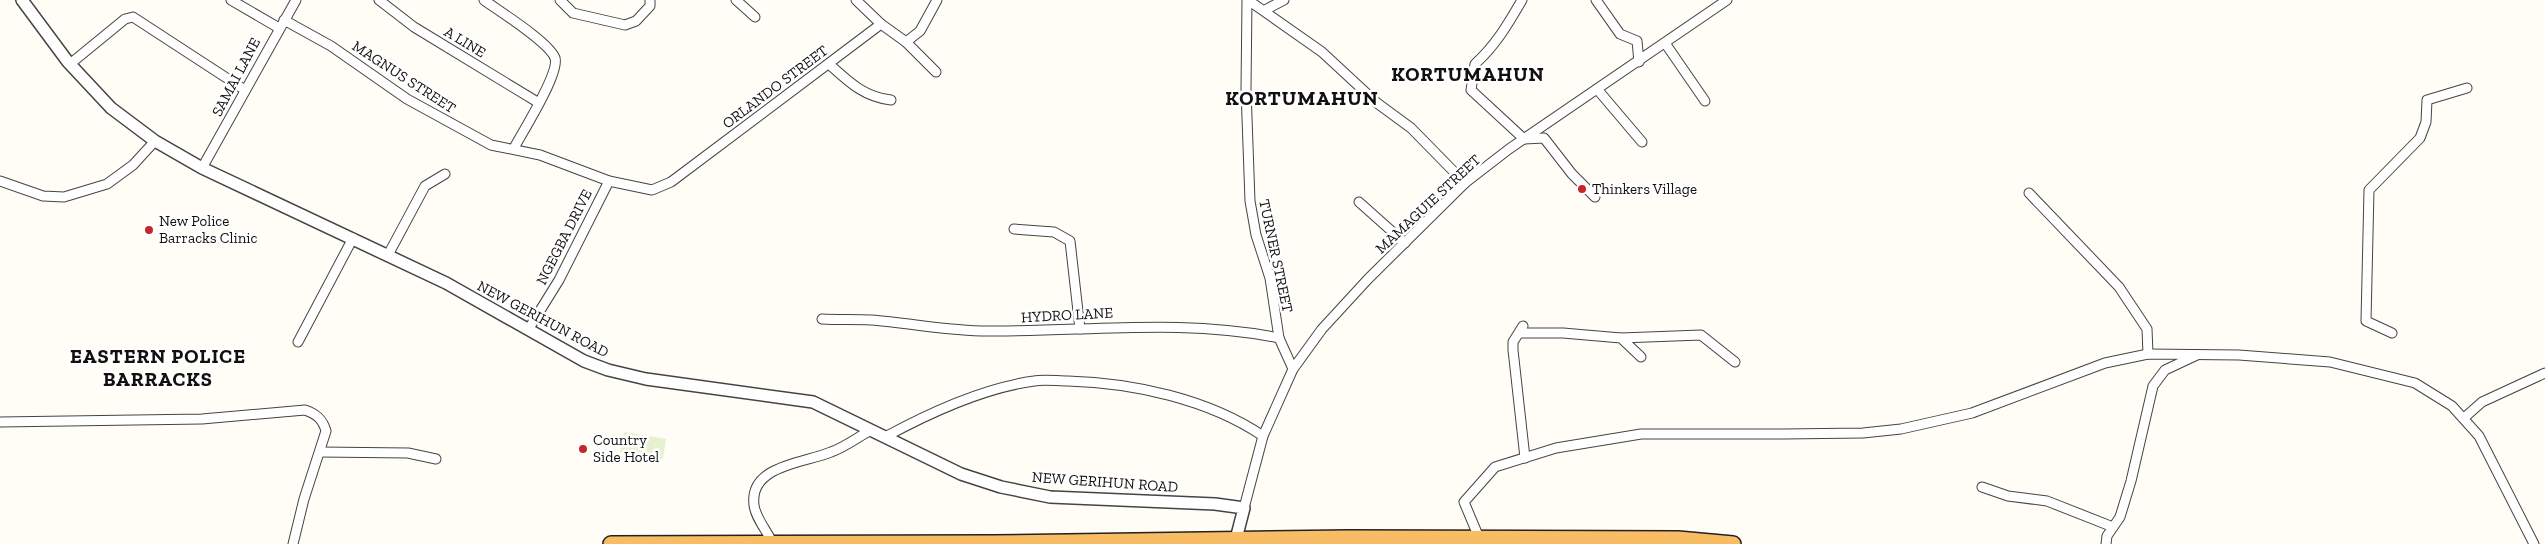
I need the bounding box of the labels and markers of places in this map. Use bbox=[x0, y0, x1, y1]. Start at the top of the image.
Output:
place label: Thinkers Village bbox=[1592, 180, 1697, 198]
marker: Thinkers Village bbox=[1576, 183, 1588, 195]
place label: New Police Barracks Clinic bbox=[159, 212, 258, 247]
marker: New Police Barracks Clinic bbox=[143, 224, 155, 236]
place label: Country Side Hotel bbox=[593, 431, 659, 466]
marker: Country Side Hotel bbox=[577, 443, 589, 455]

